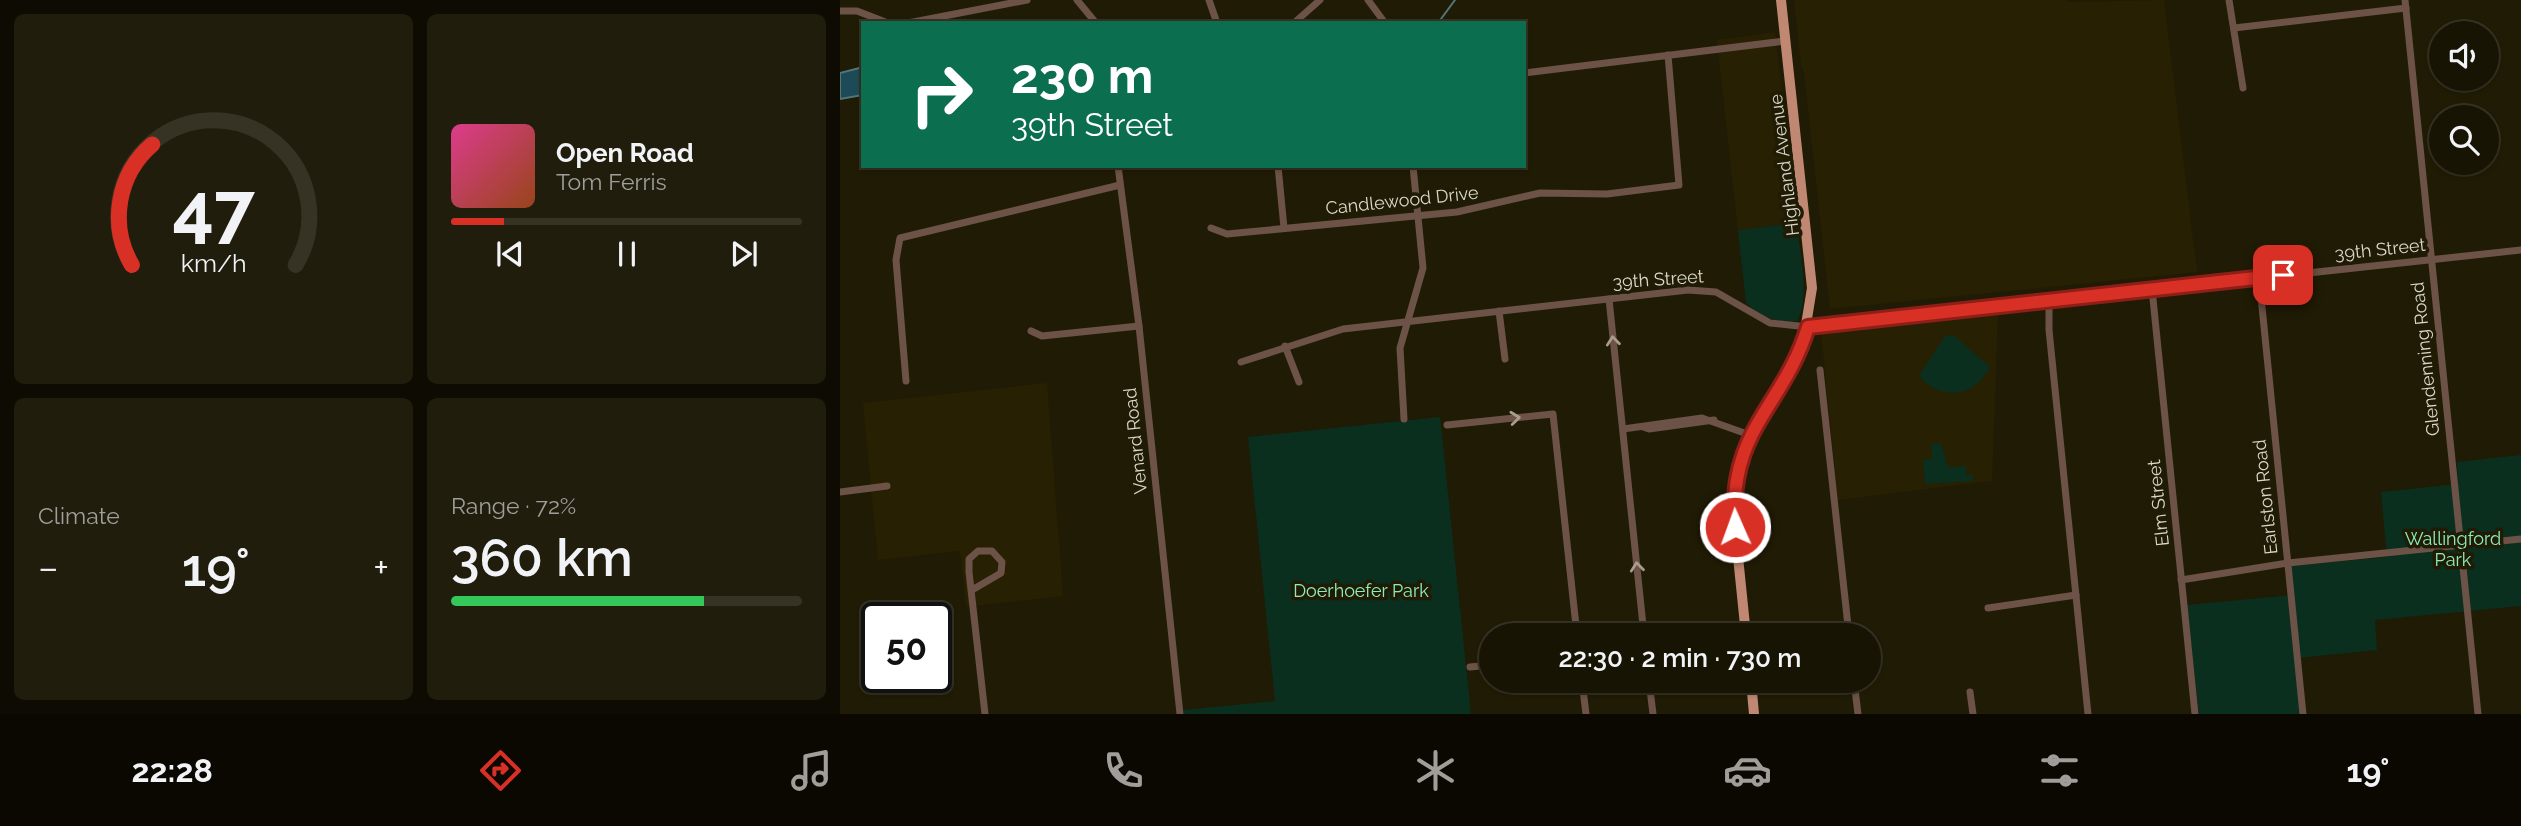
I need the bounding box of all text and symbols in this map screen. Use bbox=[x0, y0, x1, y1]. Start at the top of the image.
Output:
map controls bbox=[2429, 21, 2499, 175]
button: sound bbox=[2429, 21, 2499, 91]
text: 230 m bbox=[1011, 47, 1153, 104]
icon: right bbox=[896, 49, 987, 140]
street label: Highland Avenue bbox=[1765, 93, 1803, 237]
button: search bbox=[2429, 105, 2499, 175]
text: 39th Street bbox=[1011, 106, 1173, 143]
text: Open Road bbox=[556, 138, 694, 168]
text: 47 bbox=[172, 167, 255, 252]
text: Tom Ferris bbox=[556, 168, 667, 195]
street label: Candlewood Drive bbox=[1325, 181, 1480, 218]
street label: 39th Street bbox=[2334, 234, 2426, 264]
icon: previous bbox=[491, 235, 529, 273]
icon: pause bbox=[608, 235, 646, 273]
icon: next bbox=[725, 235, 763, 273]
pin bbox=[2253, 245, 2313, 305]
text: km/h bbox=[181, 248, 246, 278]
icon: arrive bbox=[2264, 256, 2302, 294]
street label: 39th Street bbox=[1612, 265, 1704, 293]
street label: Glendenning Road bbox=[2406, 281, 2444, 437]
one-way arrow bbox=[1606, 335, 1621, 347]
street label: Venard Road bbox=[1119, 387, 1151, 495]
one-way arrow bbox=[1510, 411, 1521, 426]
street label: Earlston Road bbox=[2249, 438, 2281, 556]
street label: Elm Street bbox=[2143, 459, 2173, 547]
position arrow bbox=[1698, 490, 1772, 564]
text: Range · 72% bbox=[451, 492, 576, 519]
text: Climate bbox=[38, 502, 120, 529]
text: 360 km bbox=[451, 527, 633, 588]
park label: Wallingford Park bbox=[2405, 528, 2501, 570]
text: 19° bbox=[182, 537, 250, 598]
text: − bbox=[38, 545, 58, 590]
text: + bbox=[373, 545, 389, 590]
one-way arrow bbox=[1630, 562, 1645, 573]
park label: Doerhoefer Park bbox=[1293, 580, 1429, 601]
speed limit sign: 50 bbox=[861, 602, 952, 693]
text: 22:30 · 2 min · 730 m bbox=[1559, 643, 1801, 673]
icon: directions bbox=[476, 746, 525, 795]
icon: music bbox=[787, 746, 836, 795]
icon: phone bbox=[1099, 746, 1148, 795]
icon: climate bbox=[1411, 746, 1460, 795]
icon: car bbox=[1723, 746, 1772, 795]
icon: filters bbox=[2035, 746, 2084, 795]
text: 22:28 bbox=[131, 752, 213, 789]
text: 19° bbox=[2347, 752, 2389, 789]

